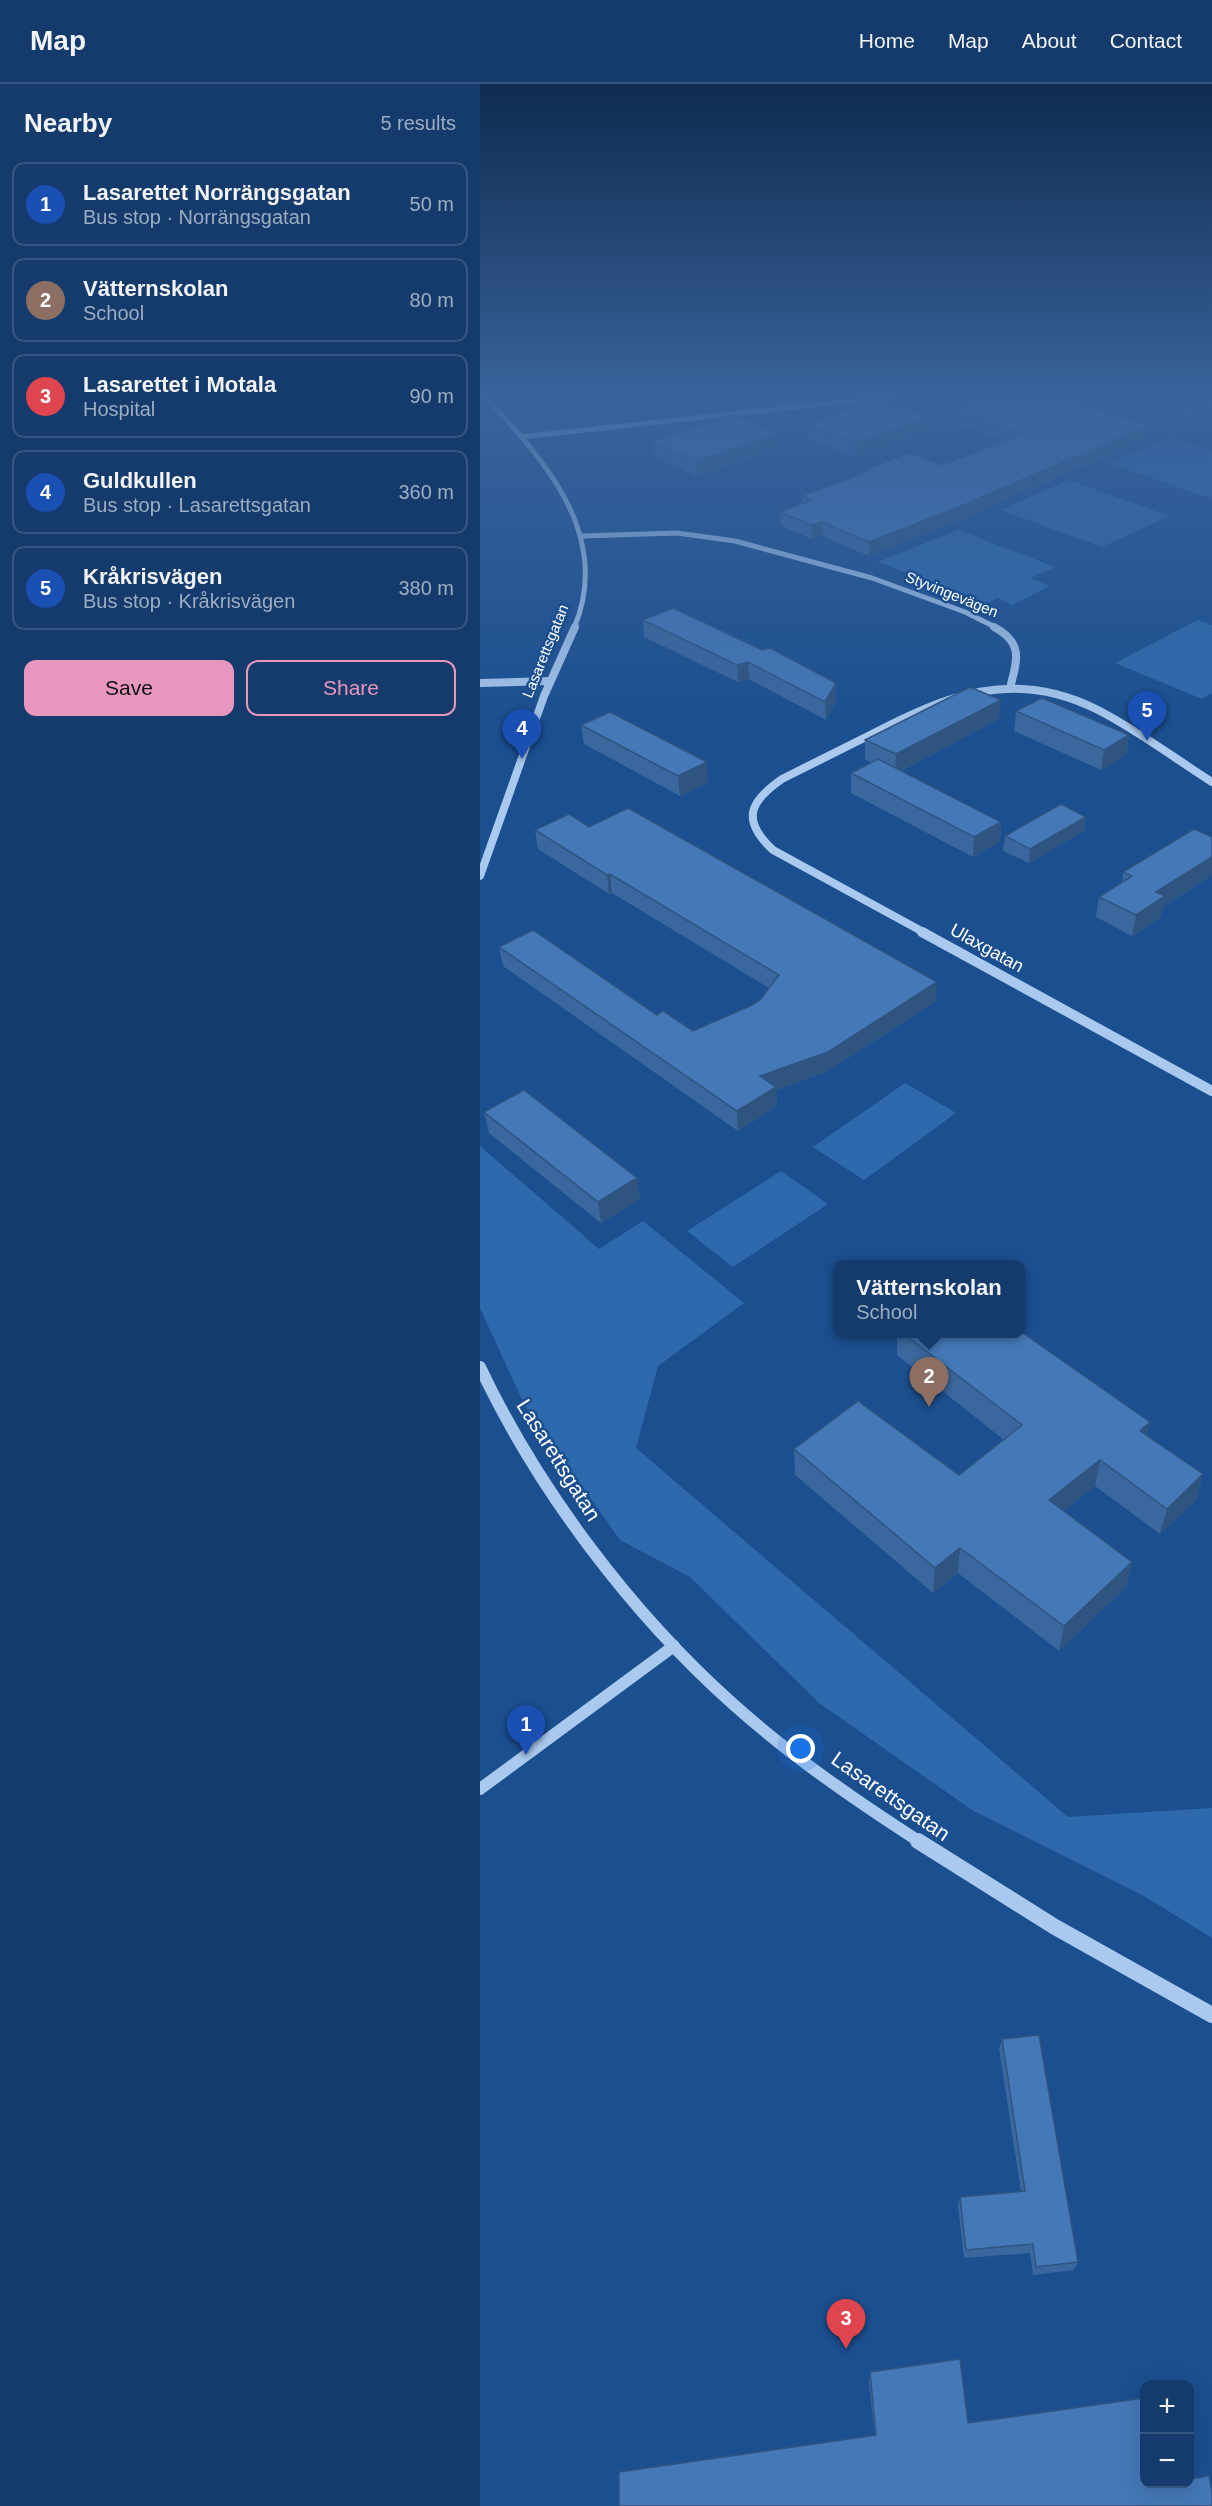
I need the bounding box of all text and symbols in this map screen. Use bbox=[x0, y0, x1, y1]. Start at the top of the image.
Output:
text: Map bbox=[30, 25, 86, 56]
text: Home bbox=[859, 29, 915, 52]
text: Map bbox=[948, 29, 989, 52]
text: About bbox=[1022, 29, 1077, 52]
text: Contact bbox=[1110, 29, 1182, 52]
text: Nearby bbox=[24, 108, 112, 138]
text: 5 results bbox=[380, 112, 456, 134]
text: Lasarettet Norrängsgatan bbox=[83, 180, 351, 205]
text: 1 bbox=[40, 193, 51, 215]
text: 50 m bbox=[410, 193, 454, 215]
text: Bus stop · Norrängsgatan bbox=[83, 206, 311, 228]
text: Vätternskolan bbox=[83, 276, 229, 301]
text: 2 bbox=[40, 289, 51, 311]
text: 80 m bbox=[410, 289, 454, 311]
text: School bbox=[83, 302, 144, 324]
text: Lasarettet i Motala bbox=[83, 372, 276, 397]
text: 3 bbox=[40, 385, 51, 407]
text: 90 m bbox=[410, 385, 454, 407]
text: Hospital bbox=[83, 398, 155, 420]
text: Guldkullen bbox=[83, 468, 197, 493]
text: 4 bbox=[40, 481, 51, 503]
text: 360 m bbox=[398, 481, 454, 503]
text: Bus stop · Lasarettsgatan bbox=[83, 494, 311, 516]
text: Kråkrisvägen bbox=[83, 564, 222, 589]
street label: Styvingevägen bbox=[903, 568, 1001, 620]
text: 5 bbox=[40, 577, 51, 599]
text: 380 m bbox=[398, 577, 454, 599]
text: Bus stop · Kråkrisvägen bbox=[83, 590, 295, 612]
street label: Lasarettsgatan bbox=[519, 602, 571, 700]
button: Save bbox=[24, 660, 234, 716]
button: Share bbox=[246, 660, 456, 716]
pin: 5 bbox=[1128, 692, 1166, 741]
pin: 4 bbox=[502, 710, 542, 759]
street label: Ulaxgatan bbox=[947, 920, 1027, 976]
popup bbox=[833, 1260, 1025, 1338]
text: Vätternskolan bbox=[856, 1275, 1002, 1300]
text: School bbox=[856, 1301, 917, 1323]
pin: 2 bbox=[910, 1358, 948, 1407]
street label: Lasarettsgatan bbox=[512, 1395, 606, 1525]
pin: 1 bbox=[506, 1706, 546, 1755]
your location bbox=[786, 1734, 815, 1763]
street label: Lasarettsgatan bbox=[827, 1747, 955, 1845]
pin: 3 bbox=[826, 2300, 866, 2349]
map controls bbox=[1140, 2380, 1194, 2488]
button: + bbox=[1140, 2380, 1194, 2434]
button: − bbox=[1140, 2434, 1194, 2488]

